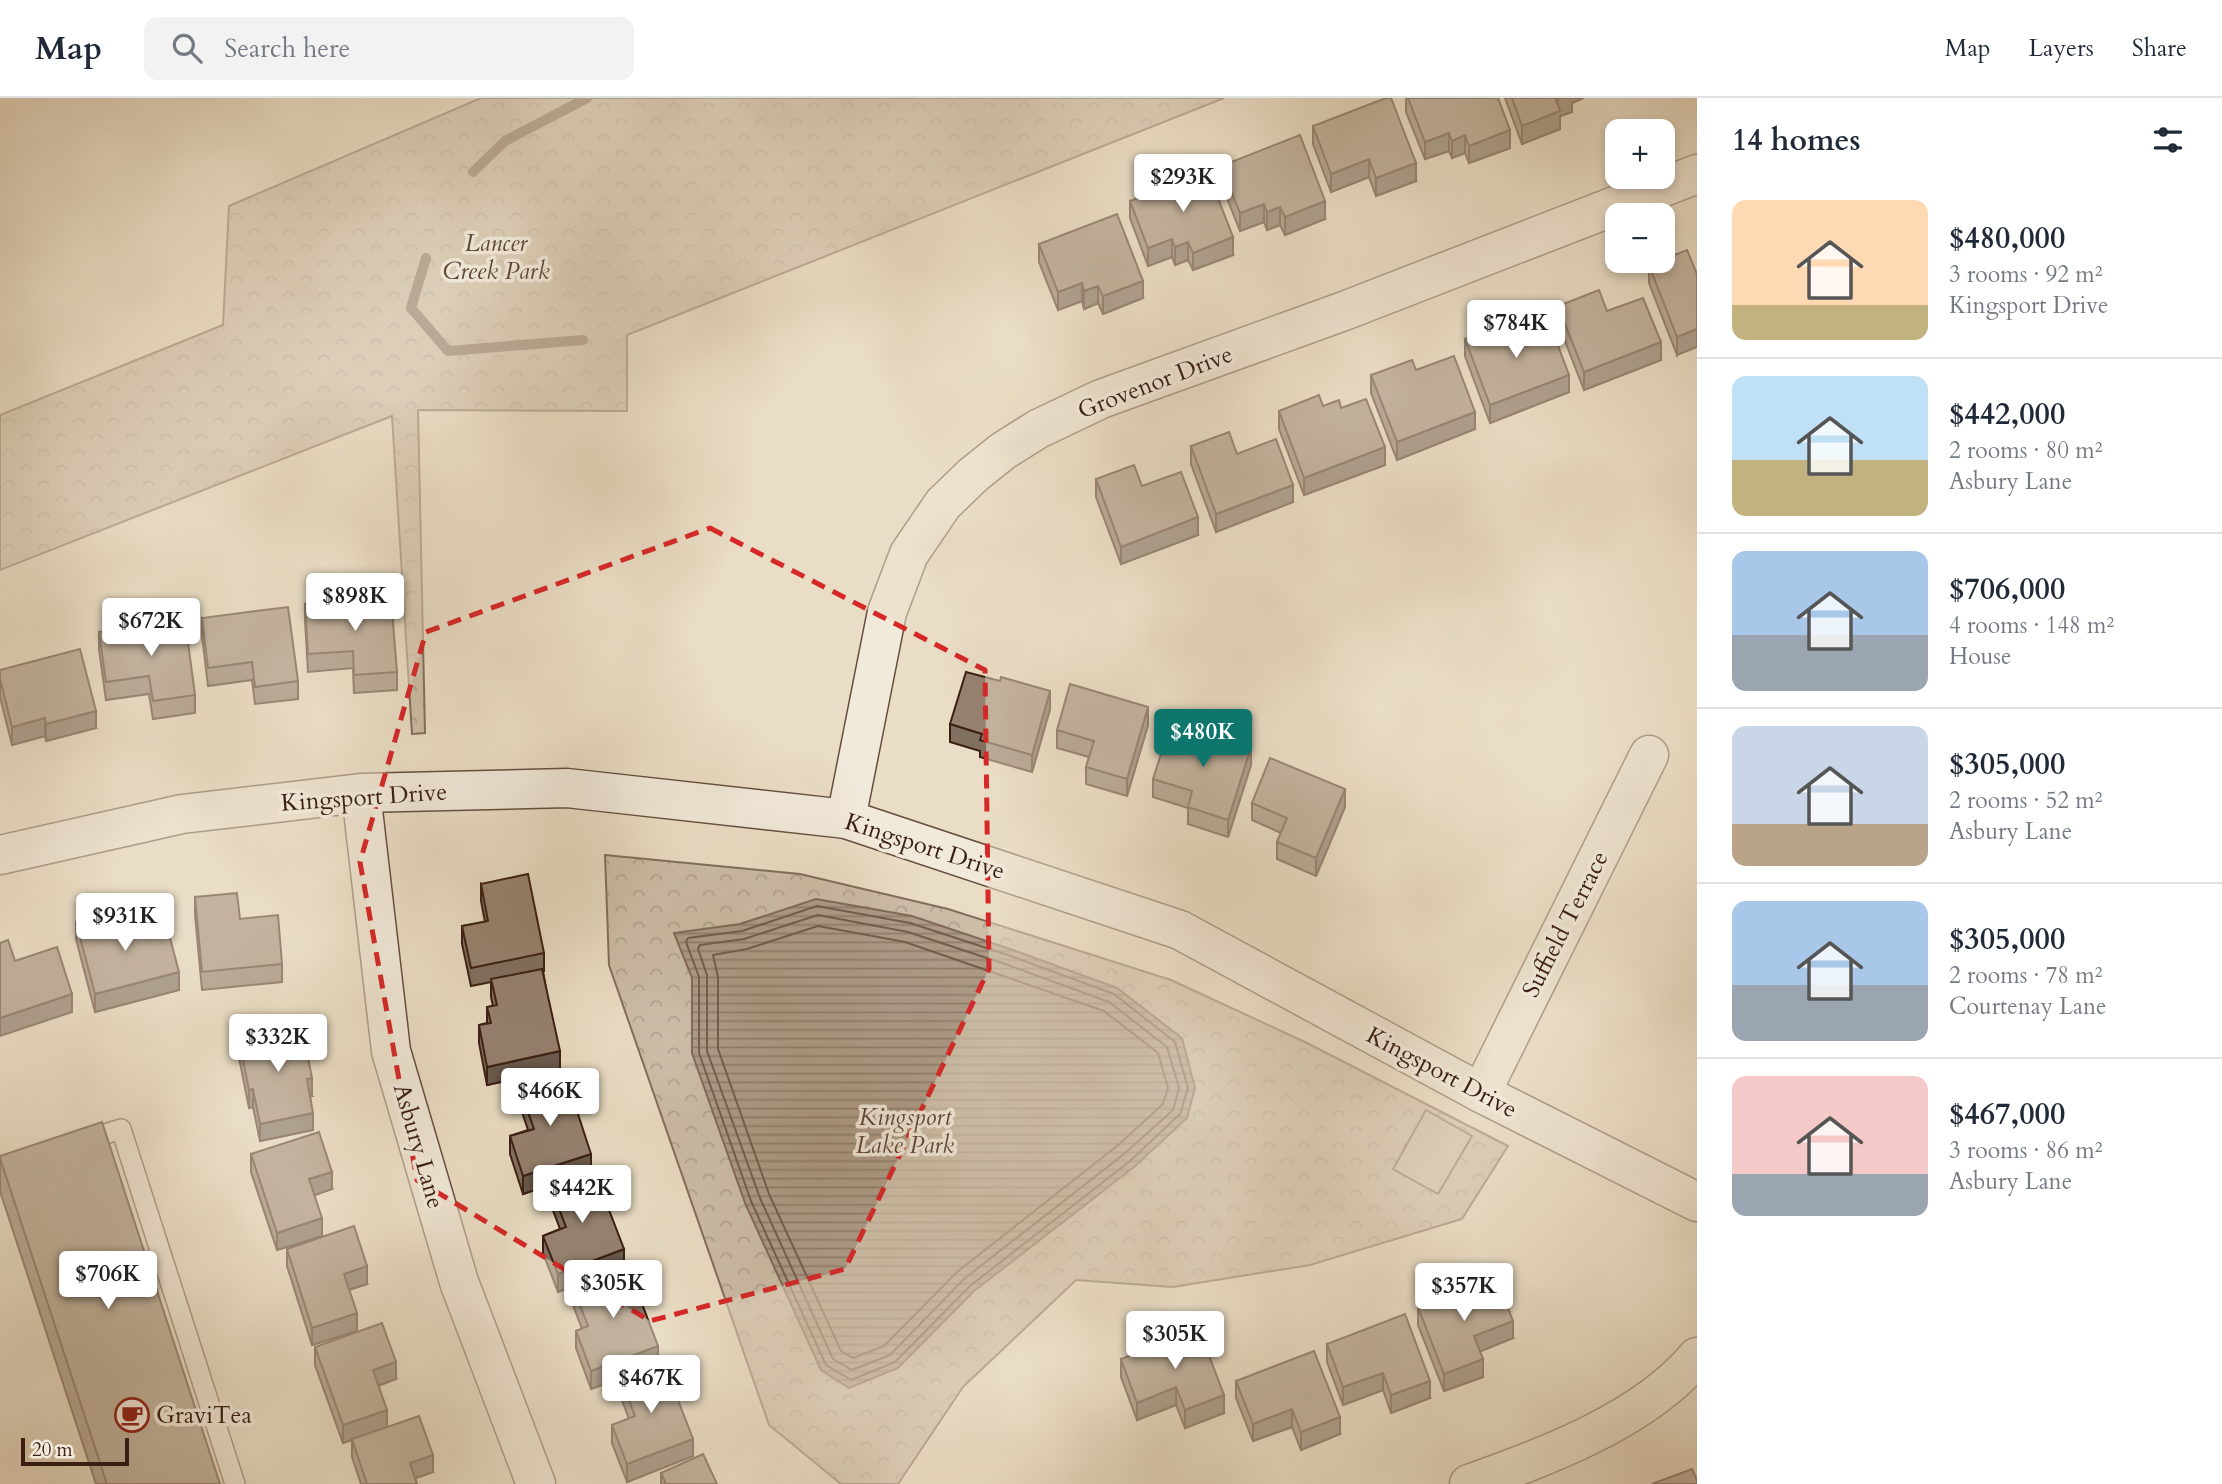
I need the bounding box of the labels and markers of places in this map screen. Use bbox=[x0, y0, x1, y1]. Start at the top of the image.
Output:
pin: $293K bbox=[1134, 155, 1232, 214]
pin: $784K bbox=[1467, 300, 1565, 360]
pin: $898K bbox=[306, 574, 404, 633]
pin: $672K bbox=[102, 598, 200, 658]
pin: $480K bbox=[1154, 710, 1252, 769]
pin: $931K bbox=[76, 894, 174, 953]
pin: $332K bbox=[229, 1014, 327, 1074]
pin: $466K bbox=[501, 1068, 599, 1128]
pin: $442K bbox=[533, 1166, 631, 1225]
pin: $706K bbox=[59, 1252, 157, 1311]
pin: $305K bbox=[564, 1260, 662, 1320]
pin: $357K bbox=[1415, 1264, 1513, 1323]
pin: $305K bbox=[1126, 1312, 1224, 1371]
pin: $467K bbox=[602, 1356, 700, 1415]
cafe icon: GraviTea bbox=[113, 1396, 151, 1434]
place label: GraviTea bbox=[156, 1399, 253, 1432]

